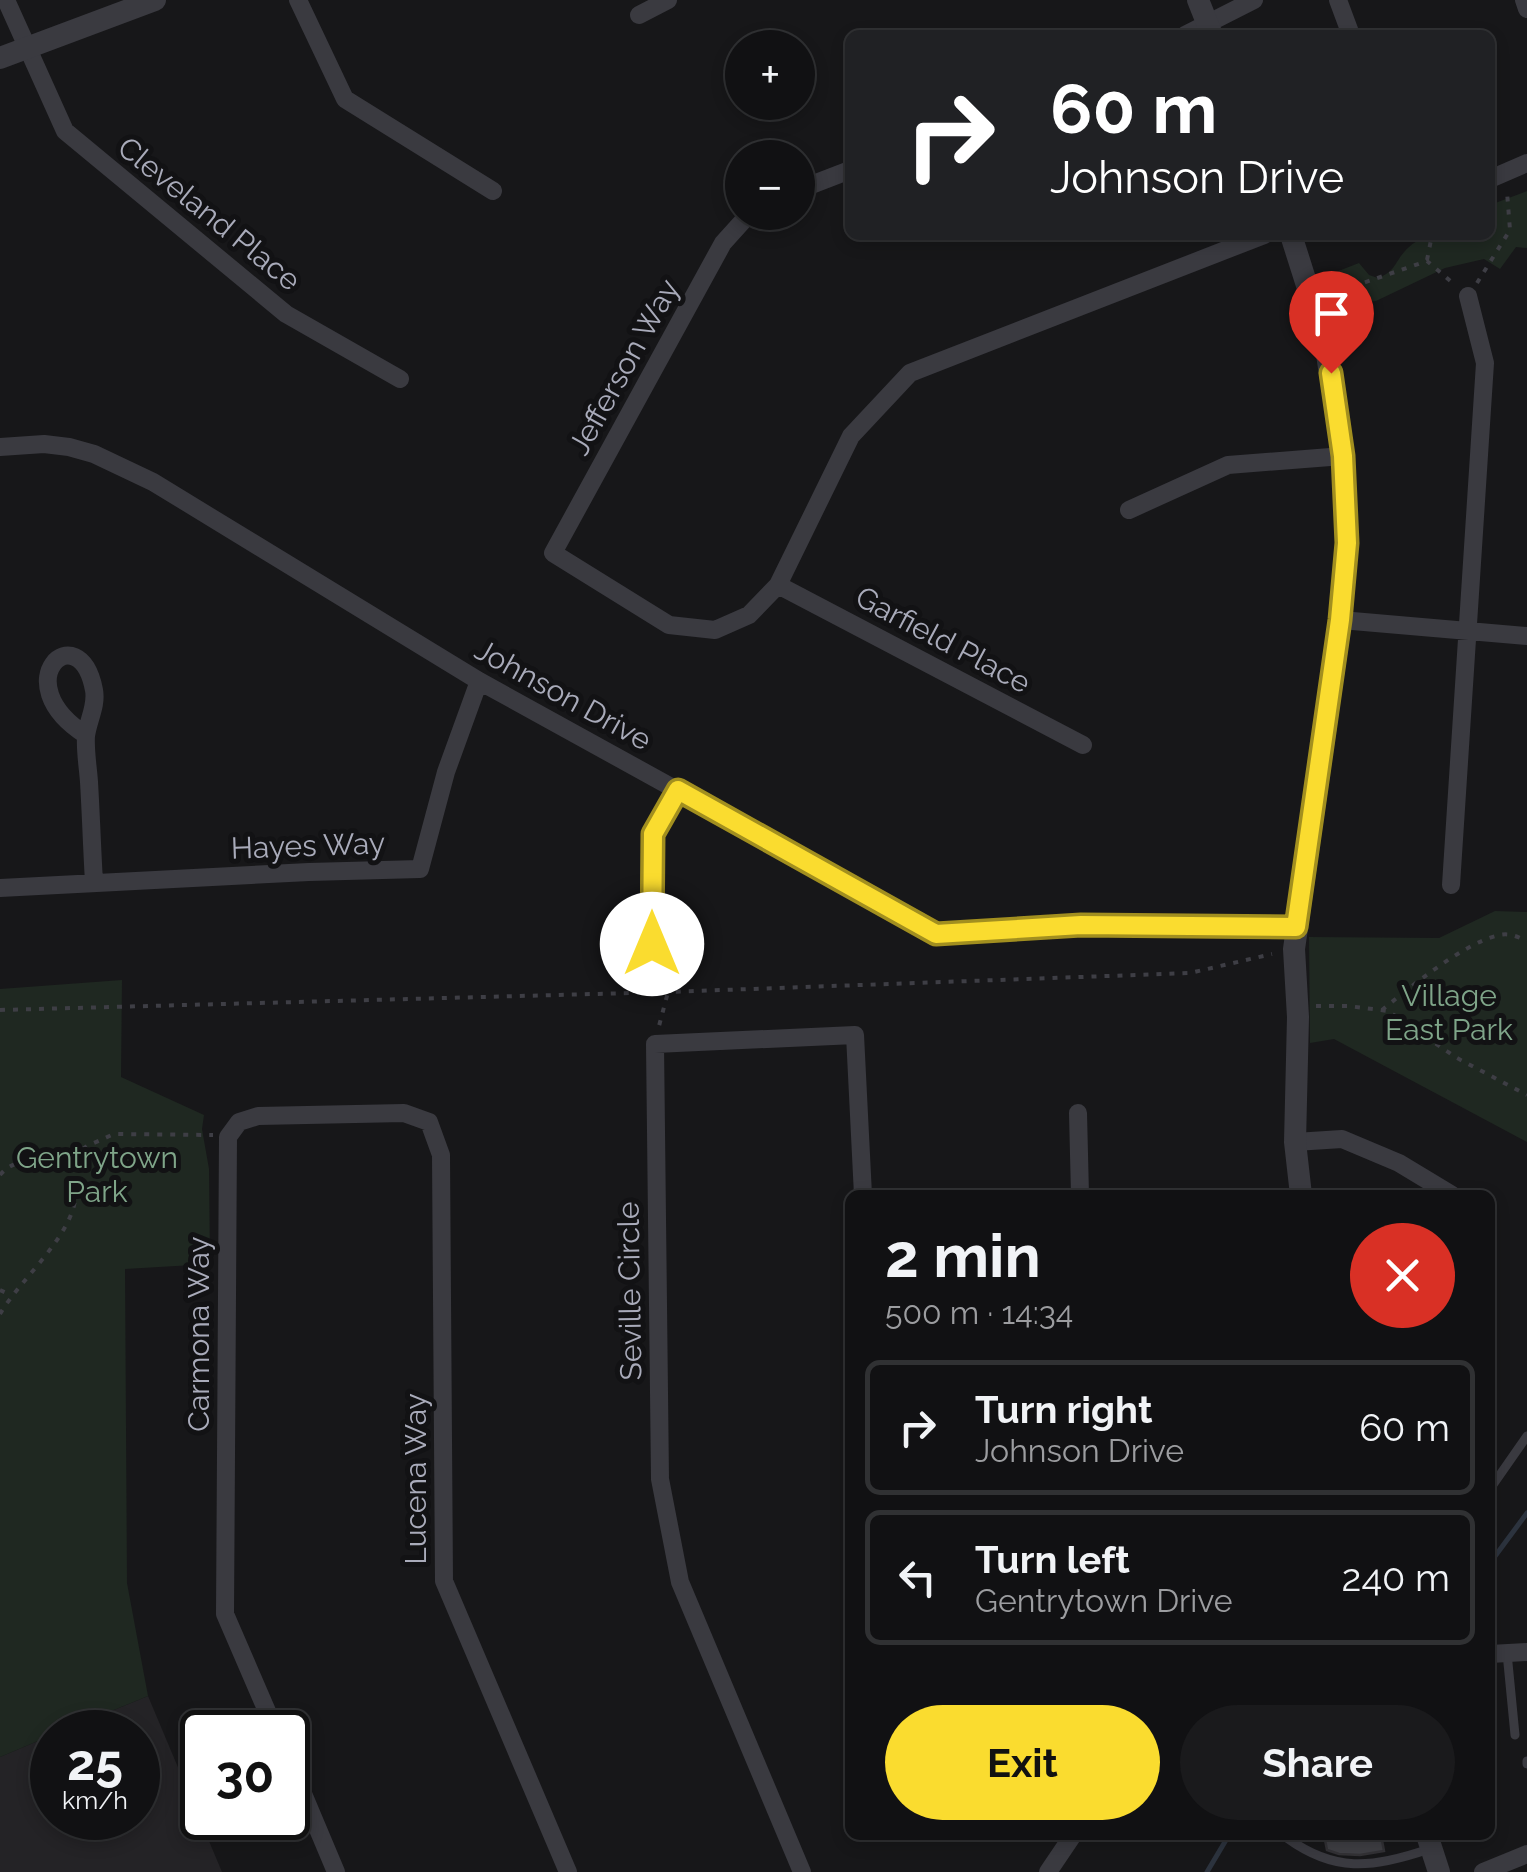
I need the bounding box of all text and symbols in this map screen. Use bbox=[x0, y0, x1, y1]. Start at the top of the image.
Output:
map controls bbox=[725, 30, 815, 230]
button: + bbox=[725, 30, 815, 120]
text: 60 m bbox=[1050, 67, 1217, 149]
icon: right bbox=[885, 70, 1015, 200]
street label: Cleveland Place bbox=[111, 129, 308, 298]
button: − bbox=[725, 140, 815, 230]
text: Johnson Drive bbox=[1050, 151, 1344, 204]
pin bbox=[1289, 271, 1374, 374]
street label: Jefferson Way bbox=[561, 273, 686, 461]
icon: arrive bbox=[1304, 286, 1359, 341]
street label: Garfield Place bbox=[850, 579, 1037, 700]
street label: Johnson Drive bbox=[469, 632, 657, 757]
street label: Hayes Way bbox=[230, 825, 386, 866]
position arrow bbox=[600, 892, 704, 996]
park label: Village East Park bbox=[1385, 978, 1513, 1047]
park label: Gentrytown Park bbox=[16, 1140, 178, 1209]
street label: Seville Circle bbox=[610, 1201, 649, 1381]
text: 2 min bbox=[885, 1221, 1041, 1291]
button: close bbox=[1350, 1223, 1455, 1328]
street label: Carmona Way bbox=[181, 1236, 216, 1432]
text: 500 m · 14:34 bbox=[885, 1294, 1073, 1331]
text: Turn right bbox=[975, 1387, 1152, 1432]
street label: Lucena Way bbox=[398, 1393, 433, 1565]
icon: right bbox=[890, 1400, 945, 1455]
text: 60 m bbox=[1359, 1405, 1450, 1450]
text: Johnson Drive bbox=[975, 1432, 1184, 1469]
text: Turn left bbox=[975, 1537, 1130, 1582]
icon: left bbox=[890, 1550, 945, 1605]
text: 240 m bbox=[1342, 1555, 1450, 1600]
text: Gentrytown Drive bbox=[975, 1582, 1233, 1619]
button: Exit bbox=[885, 1705, 1160, 1820]
button: Share bbox=[1180, 1705, 1455, 1820]
speed limit sign: 30 bbox=[180, 1710, 310, 1840]
text: 25 bbox=[67, 1733, 123, 1792]
text: km/h bbox=[62, 1785, 128, 1815]

